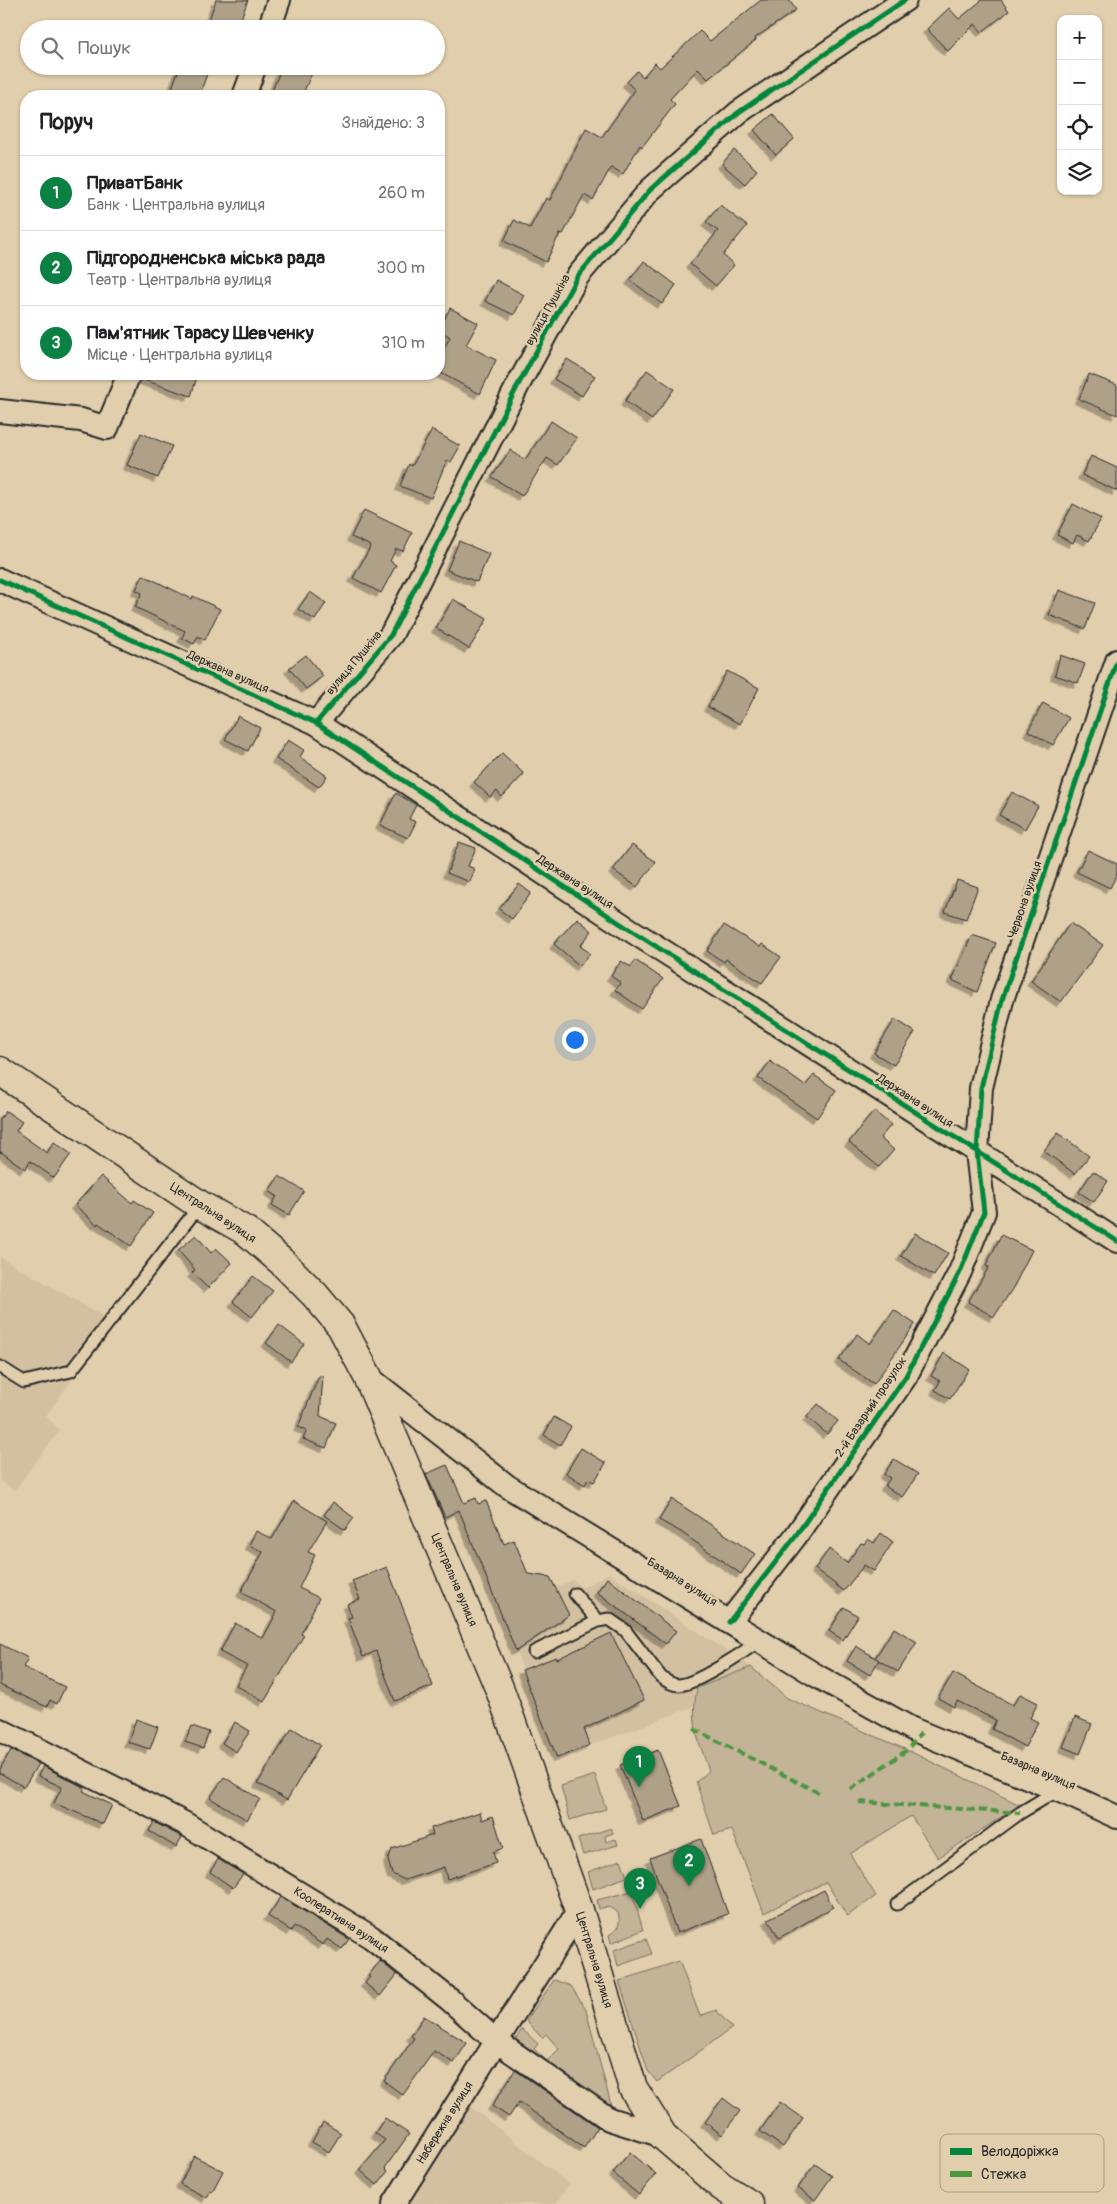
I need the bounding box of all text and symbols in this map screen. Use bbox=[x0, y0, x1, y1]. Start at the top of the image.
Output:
map controls bbox=[1057, 15, 1102, 195]
button: + bbox=[1057, 15, 1102, 60]
search box bbox=[20, 20, 445, 75]
icon: search bbox=[38, 34, 66, 62]
text: Пошук bbox=[78, 36, 131, 60]
button: − bbox=[1057, 60, 1102, 105]
button: locate bbox=[1057, 105, 1102, 150]
text: Поруч bbox=[40, 109, 93, 136]
text: Знайдено: 3 bbox=[342, 113, 425, 133]
button: layers bbox=[1057, 150, 1102, 195]
text: ПриватБанк bbox=[87, 171, 183, 195]
text: 1 bbox=[53, 183, 59, 203]
text: 260 m bbox=[378, 183, 425, 203]
text: Банк · Центральна вулиця bbox=[87, 195, 265, 215]
text: Підгородненська міська рада bbox=[87, 246, 325, 270]
text: 2 bbox=[52, 258, 60, 278]
text: 300 m bbox=[377, 258, 425, 278]
text: Театр · Центральна вулиця bbox=[87, 270, 272, 290]
street label: вулиця Пушкіна bbox=[522, 271, 574, 348]
text: Пам'ятник Тарасу Шевченку bbox=[87, 321, 314, 345]
text: 3 bbox=[52, 333, 60, 353]
text: 310 m bbox=[381, 333, 425, 353]
text: Місце · Центральна вулиця bbox=[87, 345, 272, 365]
street label: вулиця Пушкіна bbox=[323, 628, 385, 698]
street label: Державна вулиця bbox=[184, 647, 272, 697]
street label: Державна вулиця bbox=[533, 851, 616, 912]
street label: Червона вулиця bbox=[1005, 859, 1045, 941]
your location bbox=[562, 1027, 588, 1053]
street label: Державна вулиця bbox=[873, 1070, 956, 1131]
street label: Центральна вулиця bbox=[167, 1180, 259, 1247]
street label: 2-й Базарний провулок bbox=[832, 1354, 910, 1460]
street label: Центральна вулиця bbox=[428, 1531, 480, 1629]
street label: Базарна вулиця bbox=[644, 1554, 720, 1610]
pin: 1 bbox=[623, 1746, 655, 1787]
street label: Базарна вулиця bbox=[998, 1749, 1078, 1794]
pin: 2 bbox=[673, 1845, 705, 1886]
pin: 3 bbox=[624, 1868, 656, 1909]
street label: Кооперативна вулиця bbox=[291, 1884, 392, 1957]
street label: Центральна вулиця bbox=[572, 1910, 616, 2010]
street label: Набережна вулиця bbox=[413, 2078, 477, 2167]
legend bbox=[940, 2134, 1104, 2192]
text: Велодоріжка bbox=[981, 2143, 1058, 2160]
text: Стежка bbox=[981, 2166, 1026, 2183]

